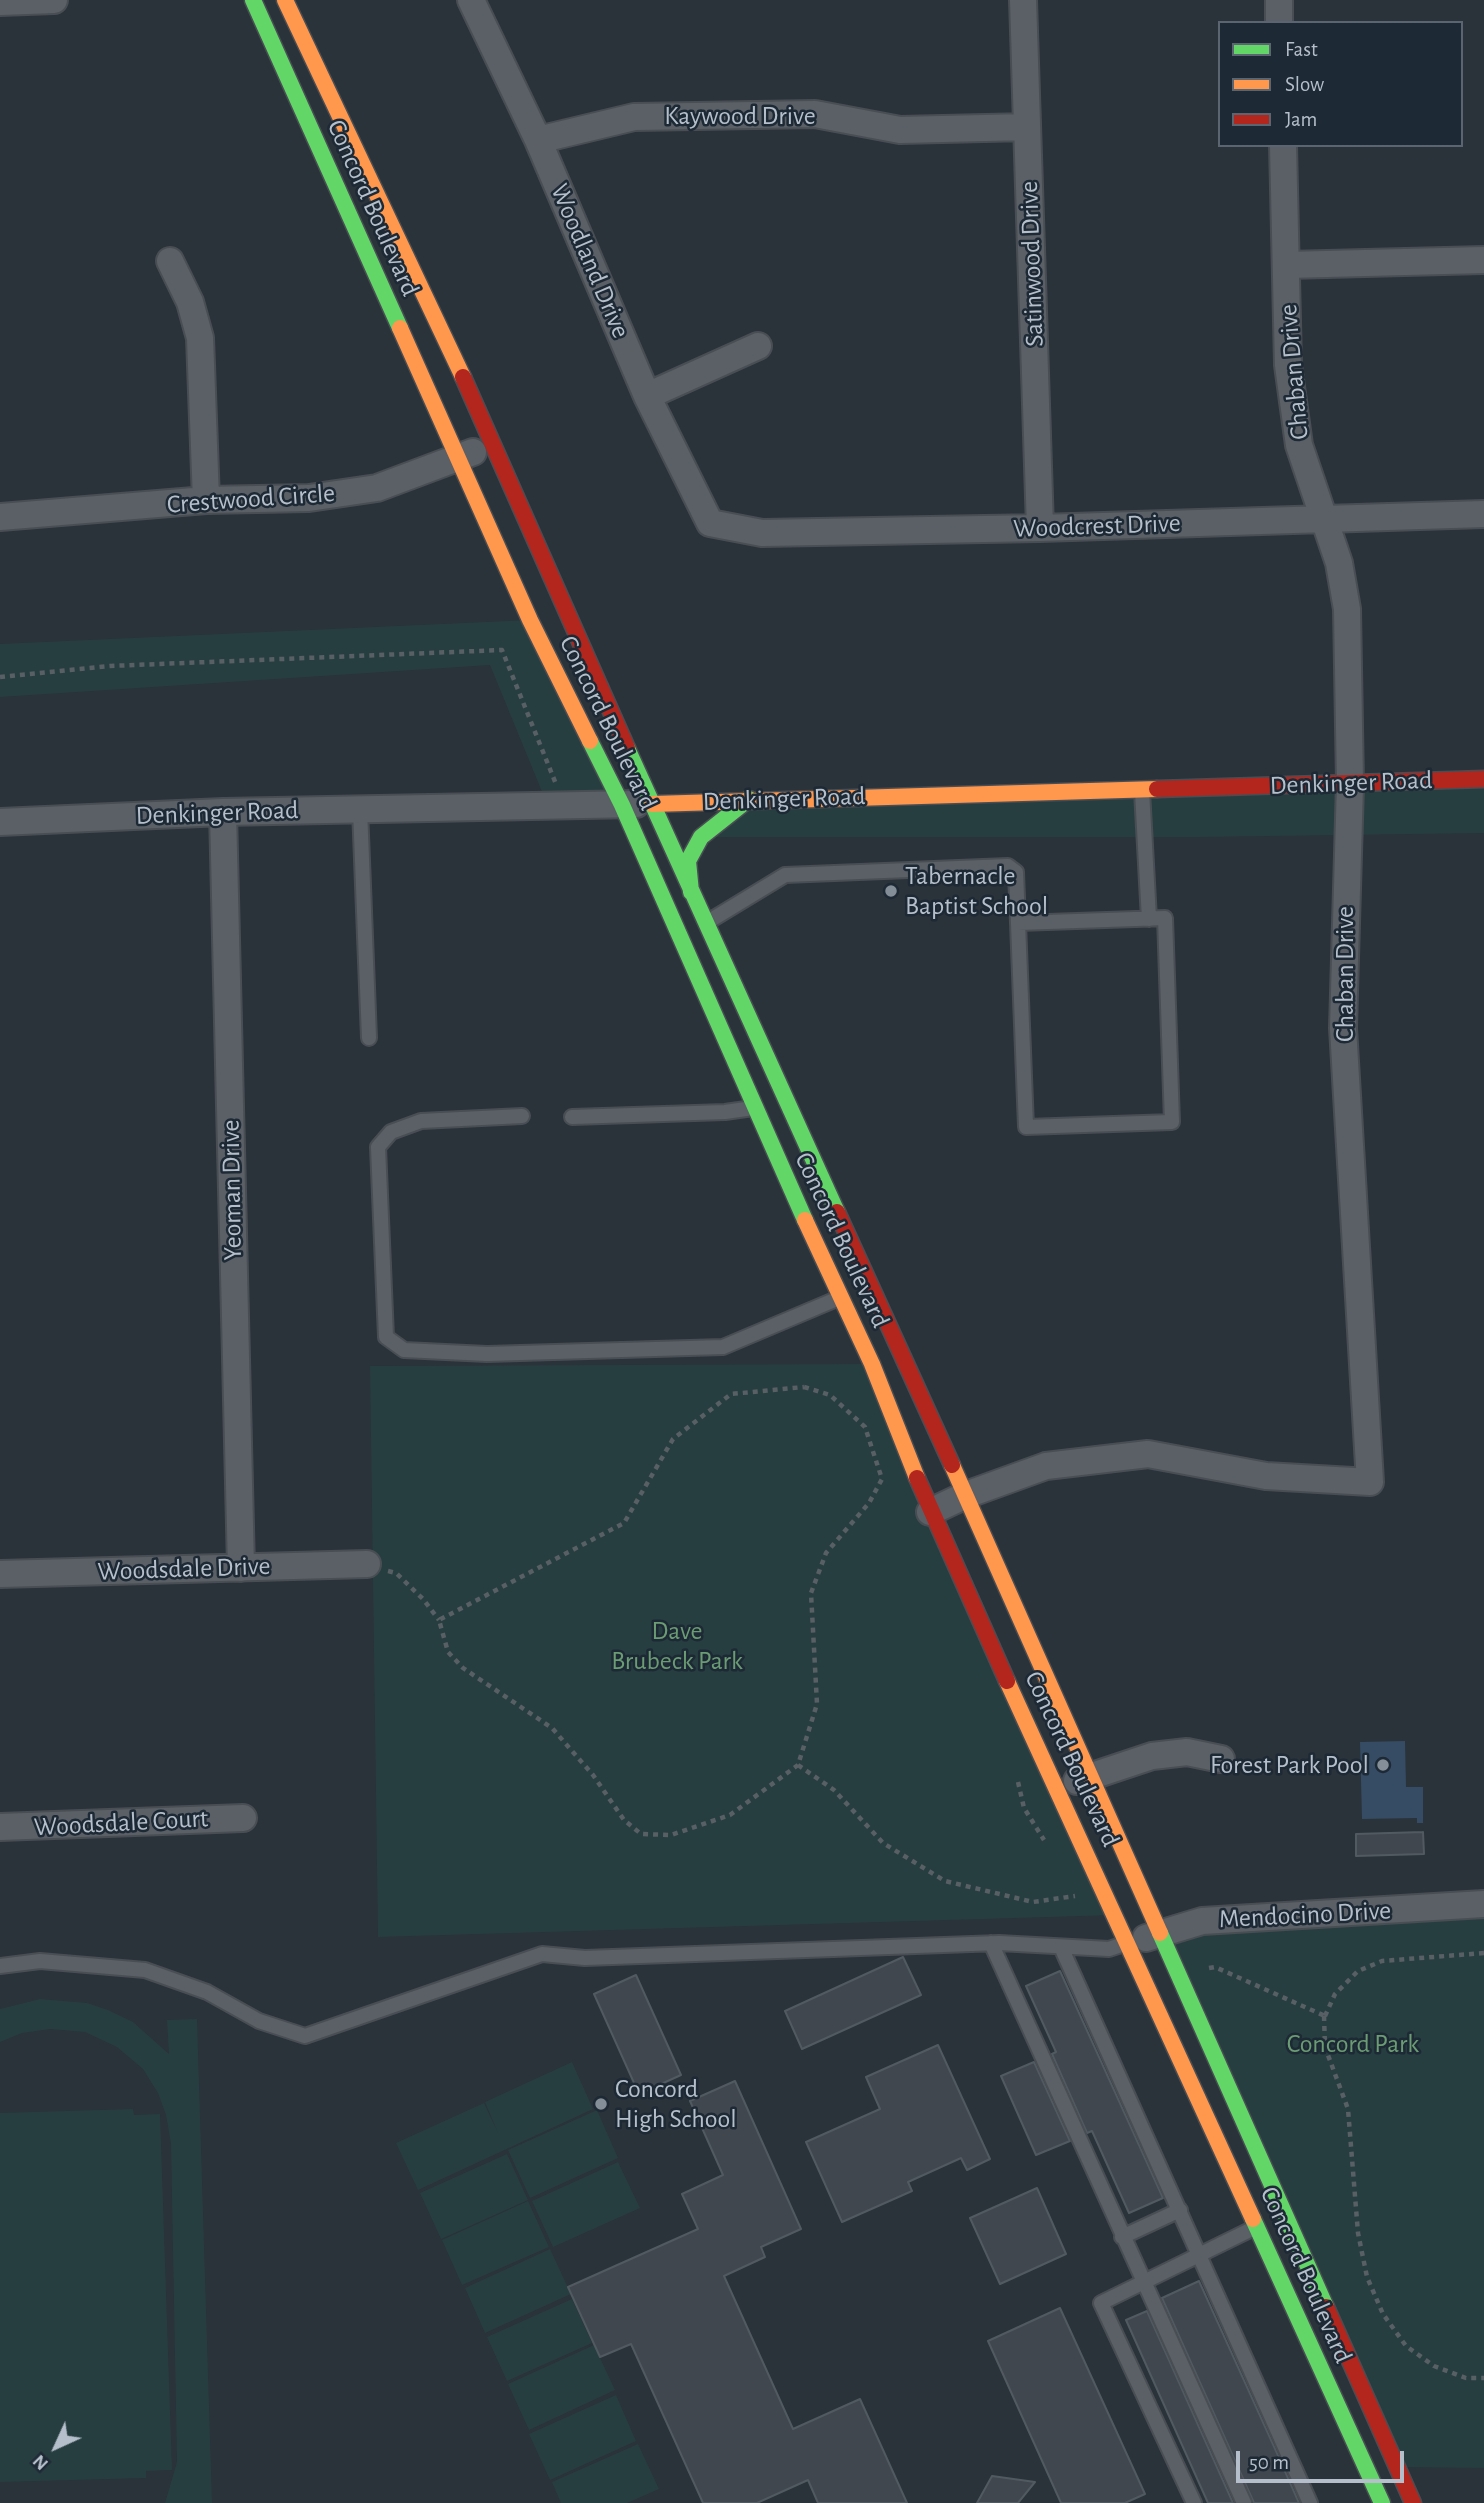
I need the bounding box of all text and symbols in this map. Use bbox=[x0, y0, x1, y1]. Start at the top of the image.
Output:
legend bbox=[1218, 21, 1463, 147]
text: Fast bbox=[1285, 39, 1318, 60]
text: Slow bbox=[1285, 74, 1324, 95]
street label: Kaywood Drive bbox=[664, 100, 816, 132]
text: Jam bbox=[1285, 109, 1317, 130]
street label: Concord Boulevard bbox=[320, 115, 426, 301]
street label: Woodland Drive bbox=[544, 179, 636, 343]
street label: Satinwood Drive bbox=[1014, 181, 1050, 347]
street label: Chaban Drive bbox=[1273, 303, 1315, 441]
street label: Crestwood Circle bbox=[166, 478, 336, 520]
street label: Woodcrest Drive bbox=[1013, 507, 1181, 545]
street label: Concord Boulevard bbox=[552, 631, 664, 815]
street label: Denkinger Road bbox=[1269, 765, 1433, 801]
street label: Denkinger Road bbox=[702, 781, 866, 817]
street label: Denkinger Road bbox=[135, 795, 299, 831]
place label: Tabernacle Baptist School bbox=[905, 860, 1048, 922]
marker: Tabernacle Baptist School bbox=[883, 883, 899, 899]
street label: Chaban Drive bbox=[1329, 906, 1361, 1042]
street label: Yeoman Drive bbox=[215, 1119, 249, 1261]
street label: Concord Boulevard bbox=[788, 1147, 896, 1333]
street label: Woodsdale Drive bbox=[97, 1550, 271, 1588]
park label: Dave Brubeck Park bbox=[611, 1615, 743, 1676]
street label: Concord Boulevard bbox=[1018, 1666, 1126, 1852]
place label: Forest Park Pool bbox=[1210, 1749, 1369, 1781]
marker: Forest Park Pool bbox=[1375, 1757, 1391, 1773]
street label: Woodsdale Court bbox=[33, 1803, 209, 1843]
street label: Mendocino Drive bbox=[1218, 1895, 1392, 1935]
park label: Concord Park bbox=[1287, 2028, 1419, 2060]
place label: Concord High School bbox=[615, 2073, 737, 2134]
marker: Concord High School bbox=[593, 2096, 609, 2112]
street label: Concord Boulevard bbox=[1253, 2182, 1359, 2368]
north arrow bbox=[21, 2412, 91, 2482]
scale bar bbox=[1239, 2436, 1407, 2480]
text: N bbox=[29, 2451, 52, 2474]
text: 50 m bbox=[1249, 2452, 1289, 2473]

